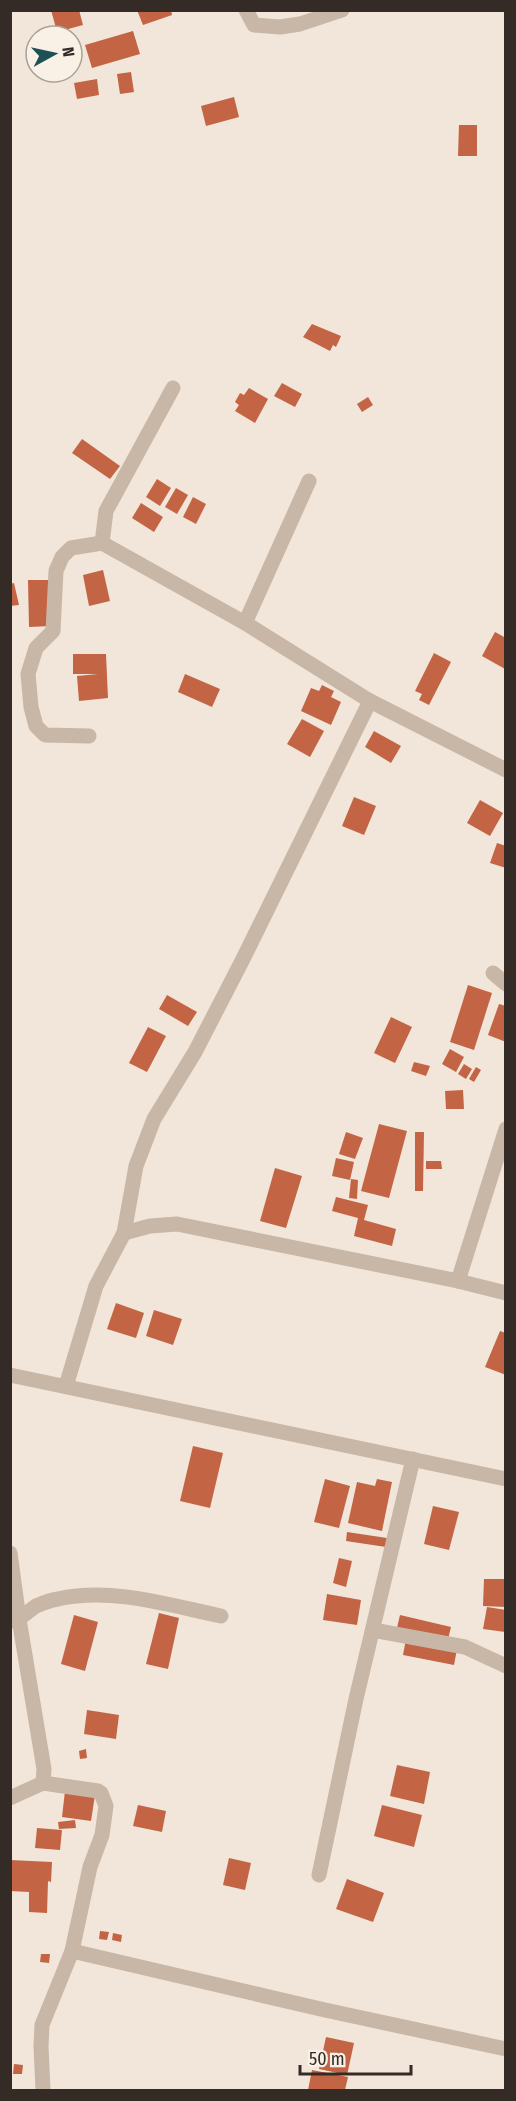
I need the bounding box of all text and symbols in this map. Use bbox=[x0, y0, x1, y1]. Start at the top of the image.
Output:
north arrow bbox=[24, 24, 84, 84]
text: N bbox=[58, 46, 78, 58]
scale bar bbox=[300, 2038, 411, 2076]
text: 50 m bbox=[309, 2048, 345, 2070]

